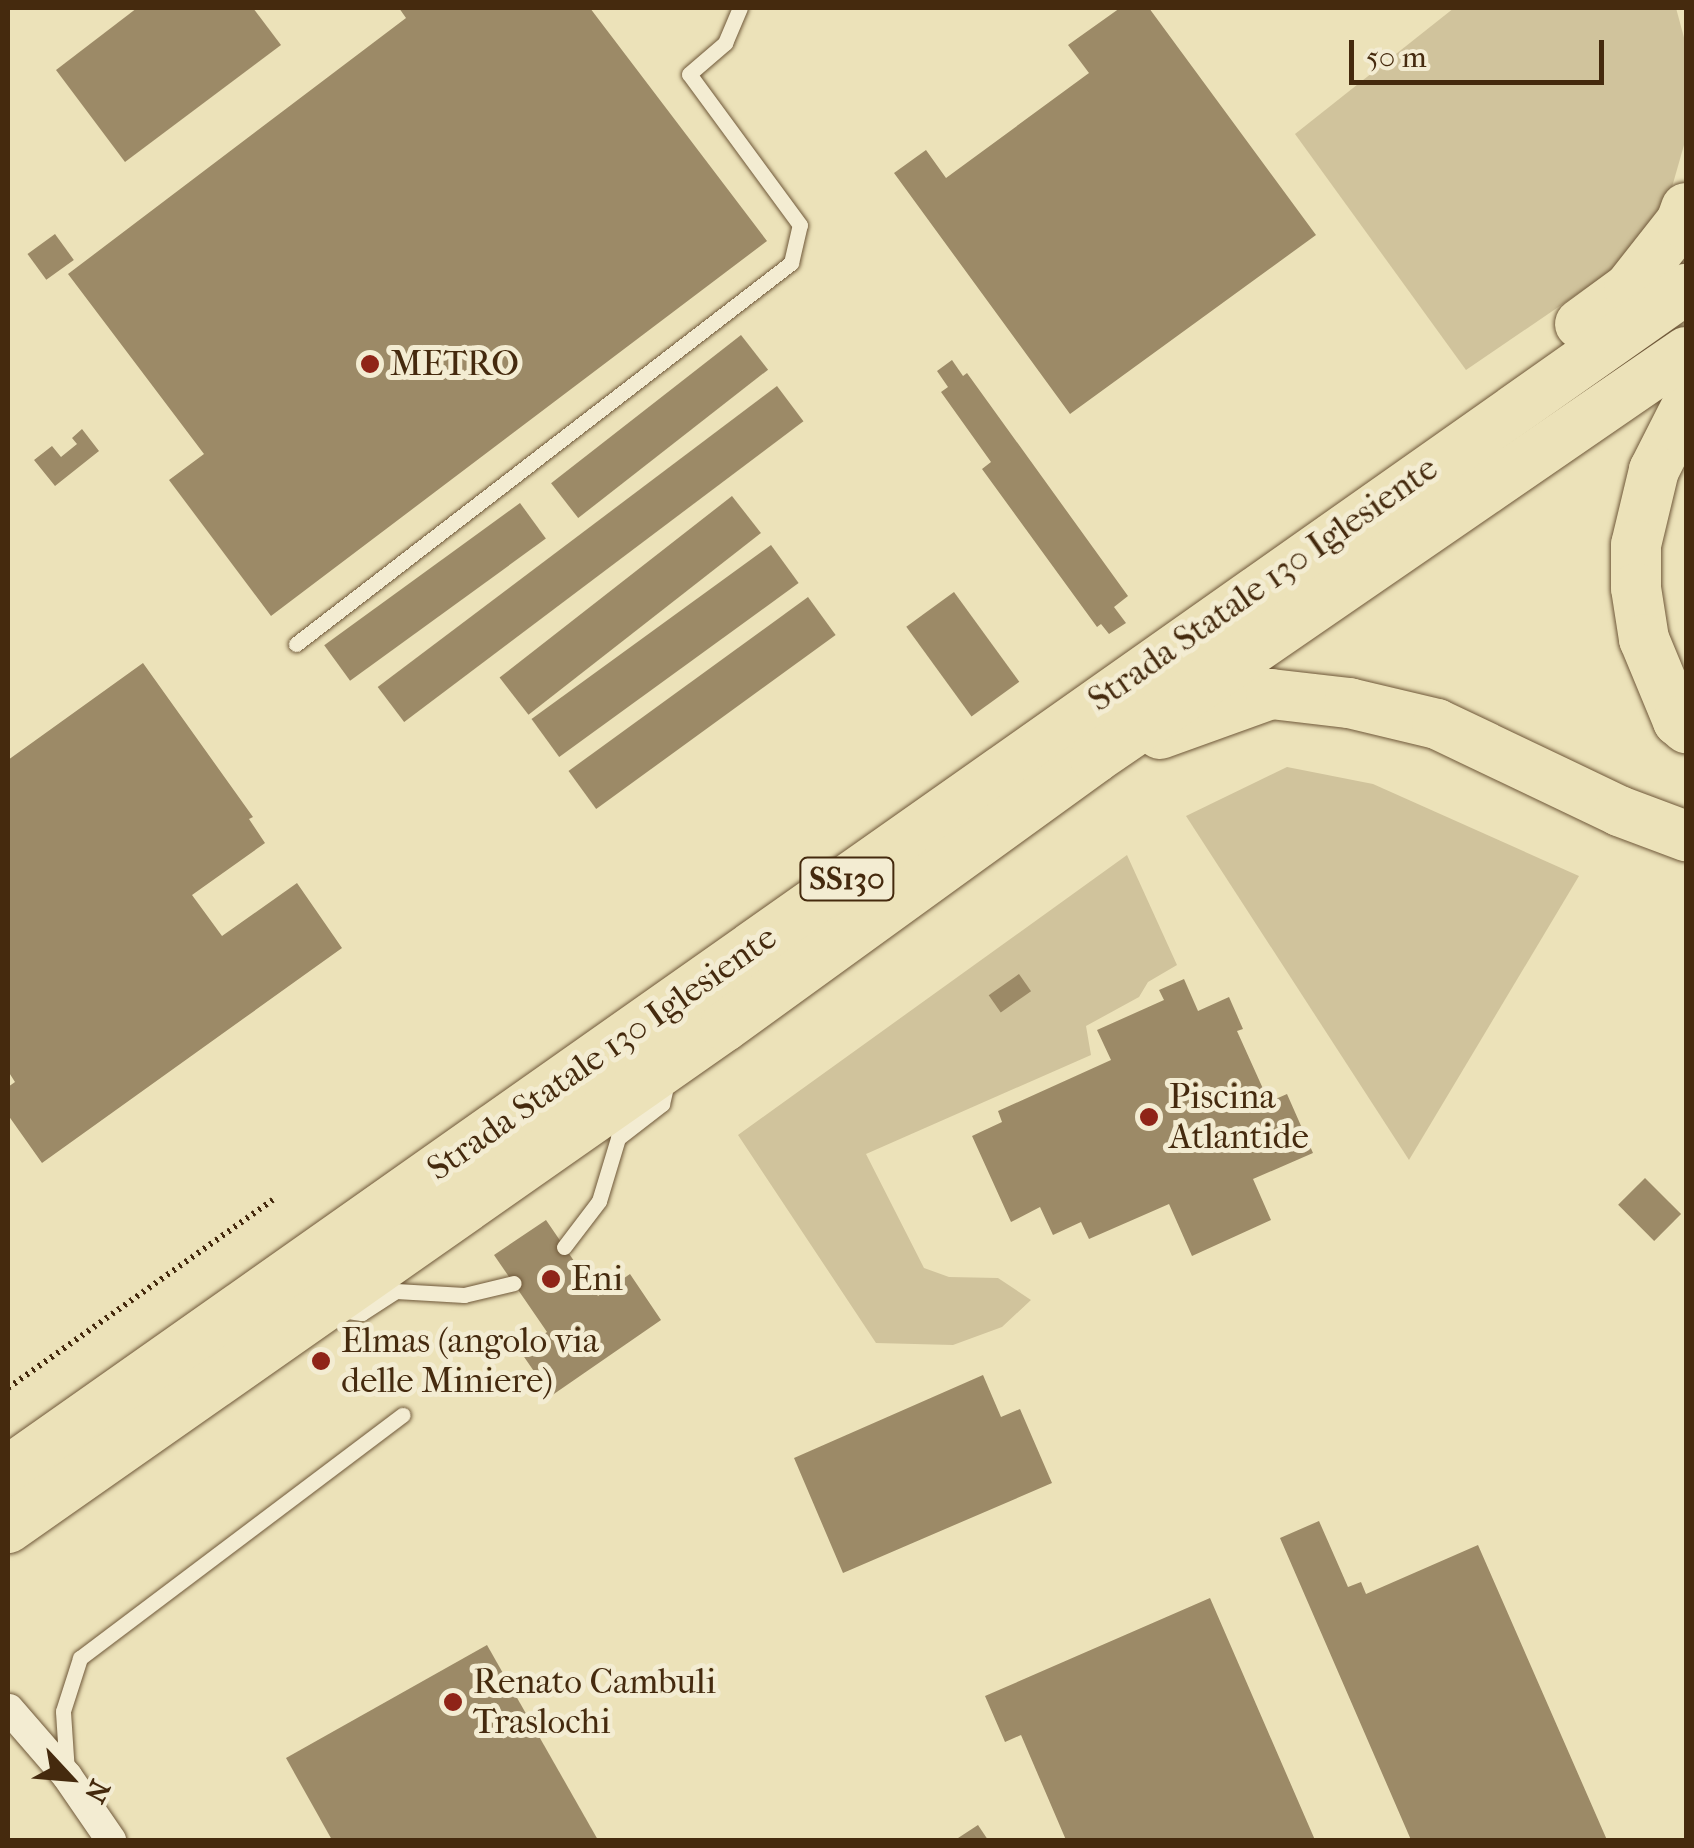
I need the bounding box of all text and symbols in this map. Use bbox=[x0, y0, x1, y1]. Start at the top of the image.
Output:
scale bar bbox=[1354, 20, 1609, 82]
text: 50 m bbox=[1366, 40, 1427, 75]
place label: METRO bbox=[390, 343, 519, 385]
marker: METRO bbox=[359, 353, 381, 375]
street label: Strada Statale 130 Iglesiente bbox=[1080, 447, 1446, 721]
road number: SS130 bbox=[797, 852, 897, 906]
street label: Strada Statale 130 Iglesiente bbox=[419, 916, 785, 1190]
place label: Piscina Atlantide bbox=[1169, 1076, 1309, 1158]
marker: Piscina Atlantide bbox=[1138, 1106, 1160, 1128]
place label: Eni bbox=[571, 1258, 623, 1300]
marker: Eni bbox=[540, 1268, 562, 1290]
place label: Elmas (angolo via delle Miniere) bbox=[341, 1320, 599, 1402]
marker: Elmas (angolo via delle Miniere) bbox=[310, 1350, 332, 1372]
place label: Renato Cambuli Traslochi bbox=[473, 1661, 716, 1743]
marker: Renato Cambuli Traslochi bbox=[442, 1691, 464, 1713]
north arrow bbox=[20, 1728, 120, 1828]
text: N bbox=[78, 1775, 117, 1808]

